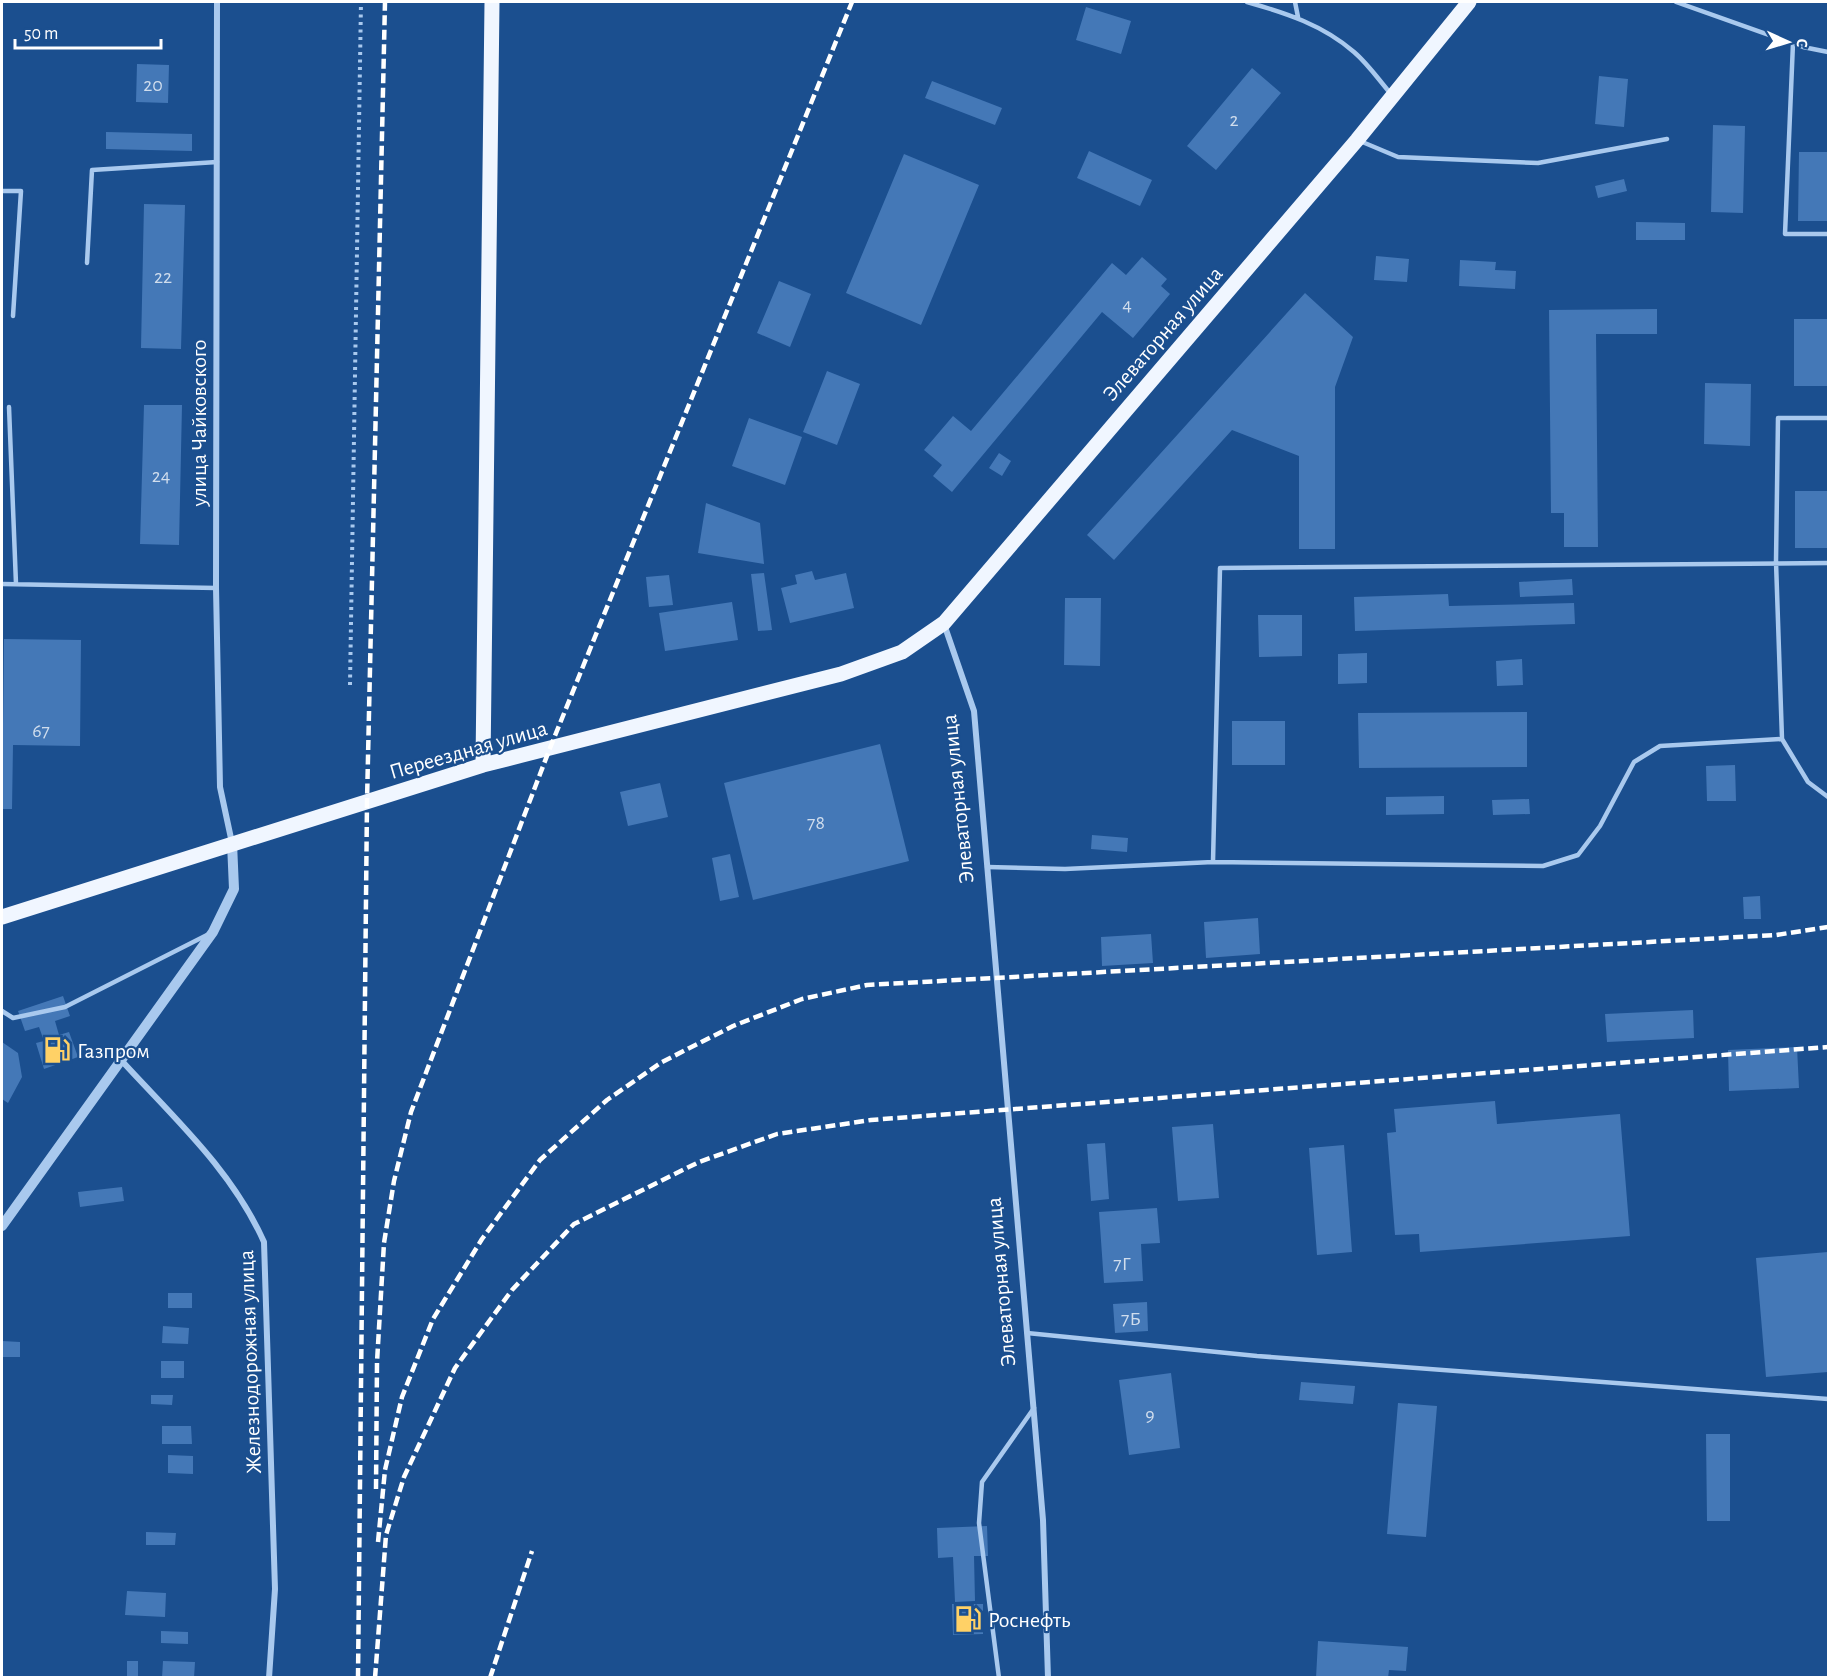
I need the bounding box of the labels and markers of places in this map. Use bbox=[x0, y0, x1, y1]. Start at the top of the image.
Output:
fuel station icon: Газпром bbox=[42, 1035, 72, 1065]
place label: Газпром bbox=[77, 1040, 150, 1062]
fuel station icon: Роснефть bbox=[953, 1604, 983, 1634]
place label: Роснефть bbox=[988, 1609, 1071, 1631]

